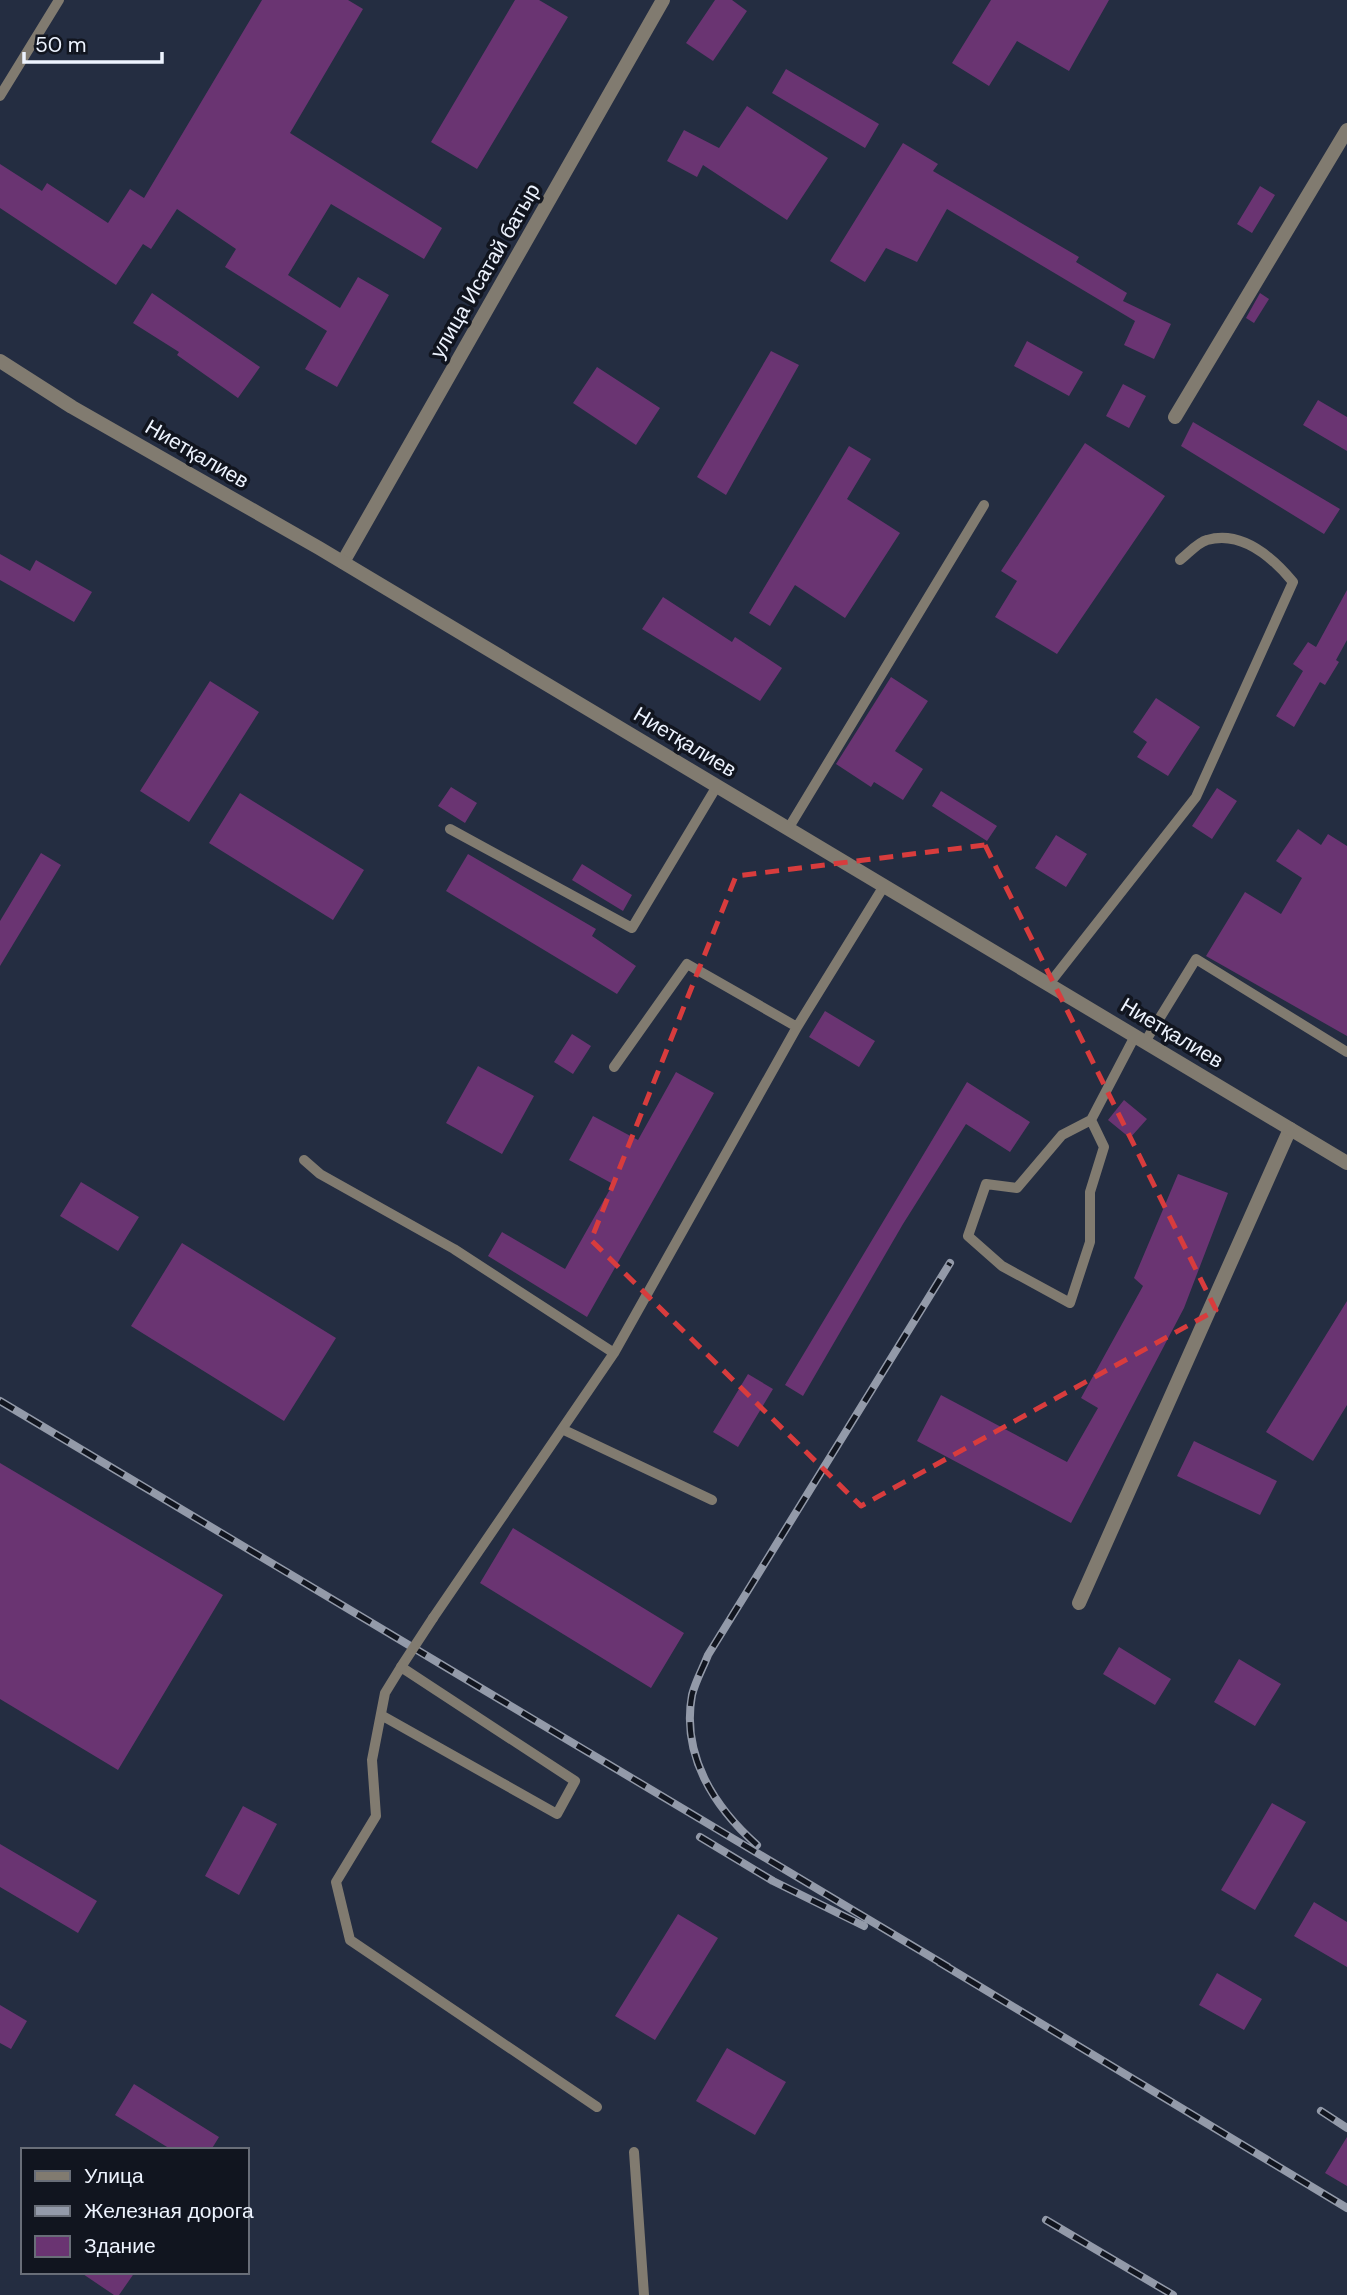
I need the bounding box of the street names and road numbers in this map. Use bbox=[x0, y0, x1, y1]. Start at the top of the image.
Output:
street label: улица Исатай батыр bbox=[423, 178, 547, 364]
street label: Ниетқалиев bbox=[140, 413, 254, 495]
street label: Ниетқалиев bbox=[628, 700, 742, 784]
street label: Ниетқалиев bbox=[1115, 991, 1229, 1075]

